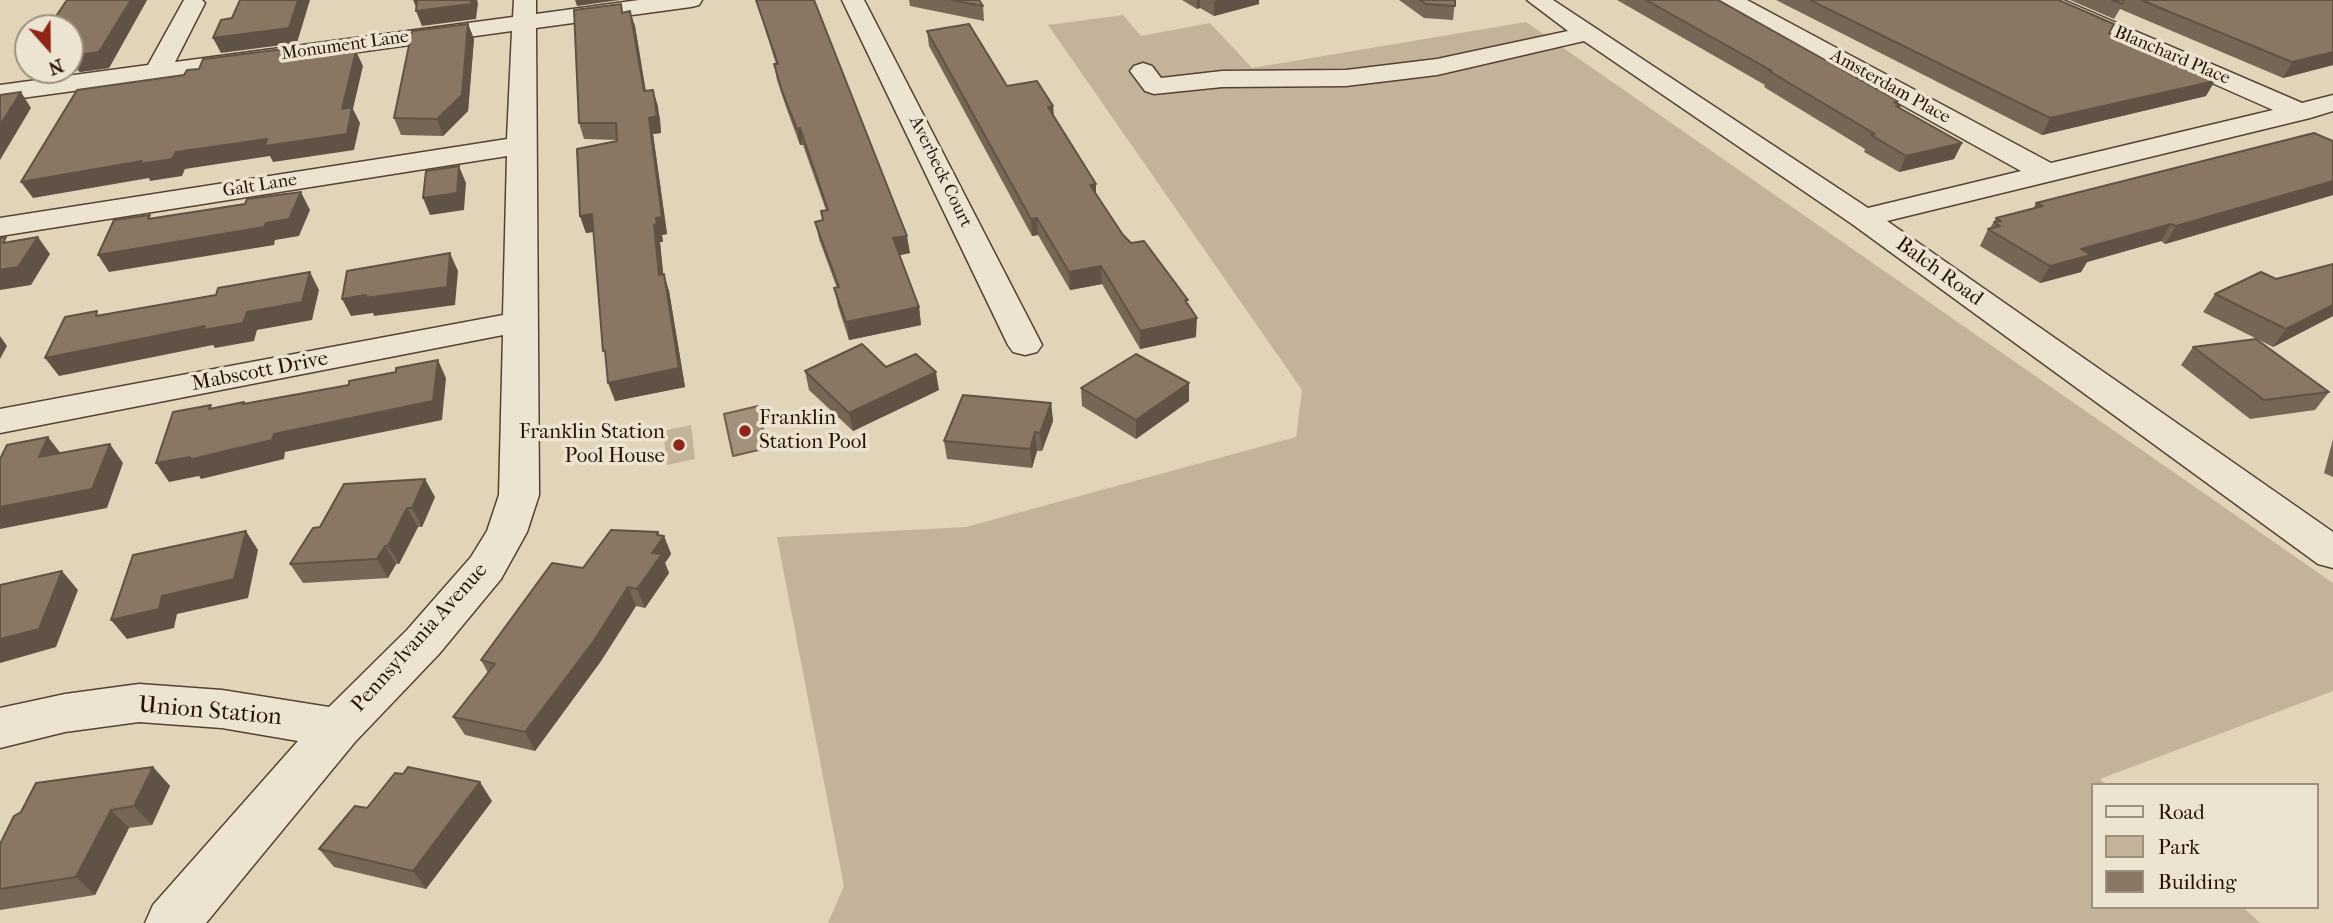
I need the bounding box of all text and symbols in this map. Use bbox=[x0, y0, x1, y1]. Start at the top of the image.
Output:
north arrow bbox=[14, 14, 84, 84]
street label: Blanchard Place bbox=[2111, 22, 2233, 90]
street label: Monument Lane bbox=[280, 26, 410, 66]
street label: Amsterdam Place bbox=[1826, 45, 1954, 129]
text: N bbox=[45, 54, 66, 80]
street label: Averbeck Court bbox=[904, 113, 976, 231]
street label: Galt Lane bbox=[221, 169, 299, 203]
street label: Balch Road bbox=[1891, 232, 1987, 312]
street label: Mabscott Drive bbox=[190, 346, 330, 398]
place label: Franklin Station Pool bbox=[759, 406, 867, 456]
place label: Franklin Station Pool House bbox=[519, 420, 665, 470]
marker: Franklin Station Pool bbox=[737, 423, 753, 439]
marker: Franklin Station Pool House bbox=[671, 437, 687, 453]
street label: Pennsylvania Avenue bbox=[347, 558, 493, 718]
street label: Union Station bbox=[137, 691, 283, 733]
legend bbox=[2092, 783, 2319, 909]
text: Road bbox=[2158, 800, 2205, 824]
text: Park bbox=[2158, 835, 2200, 859]
text: Building bbox=[2158, 870, 2236, 894]

